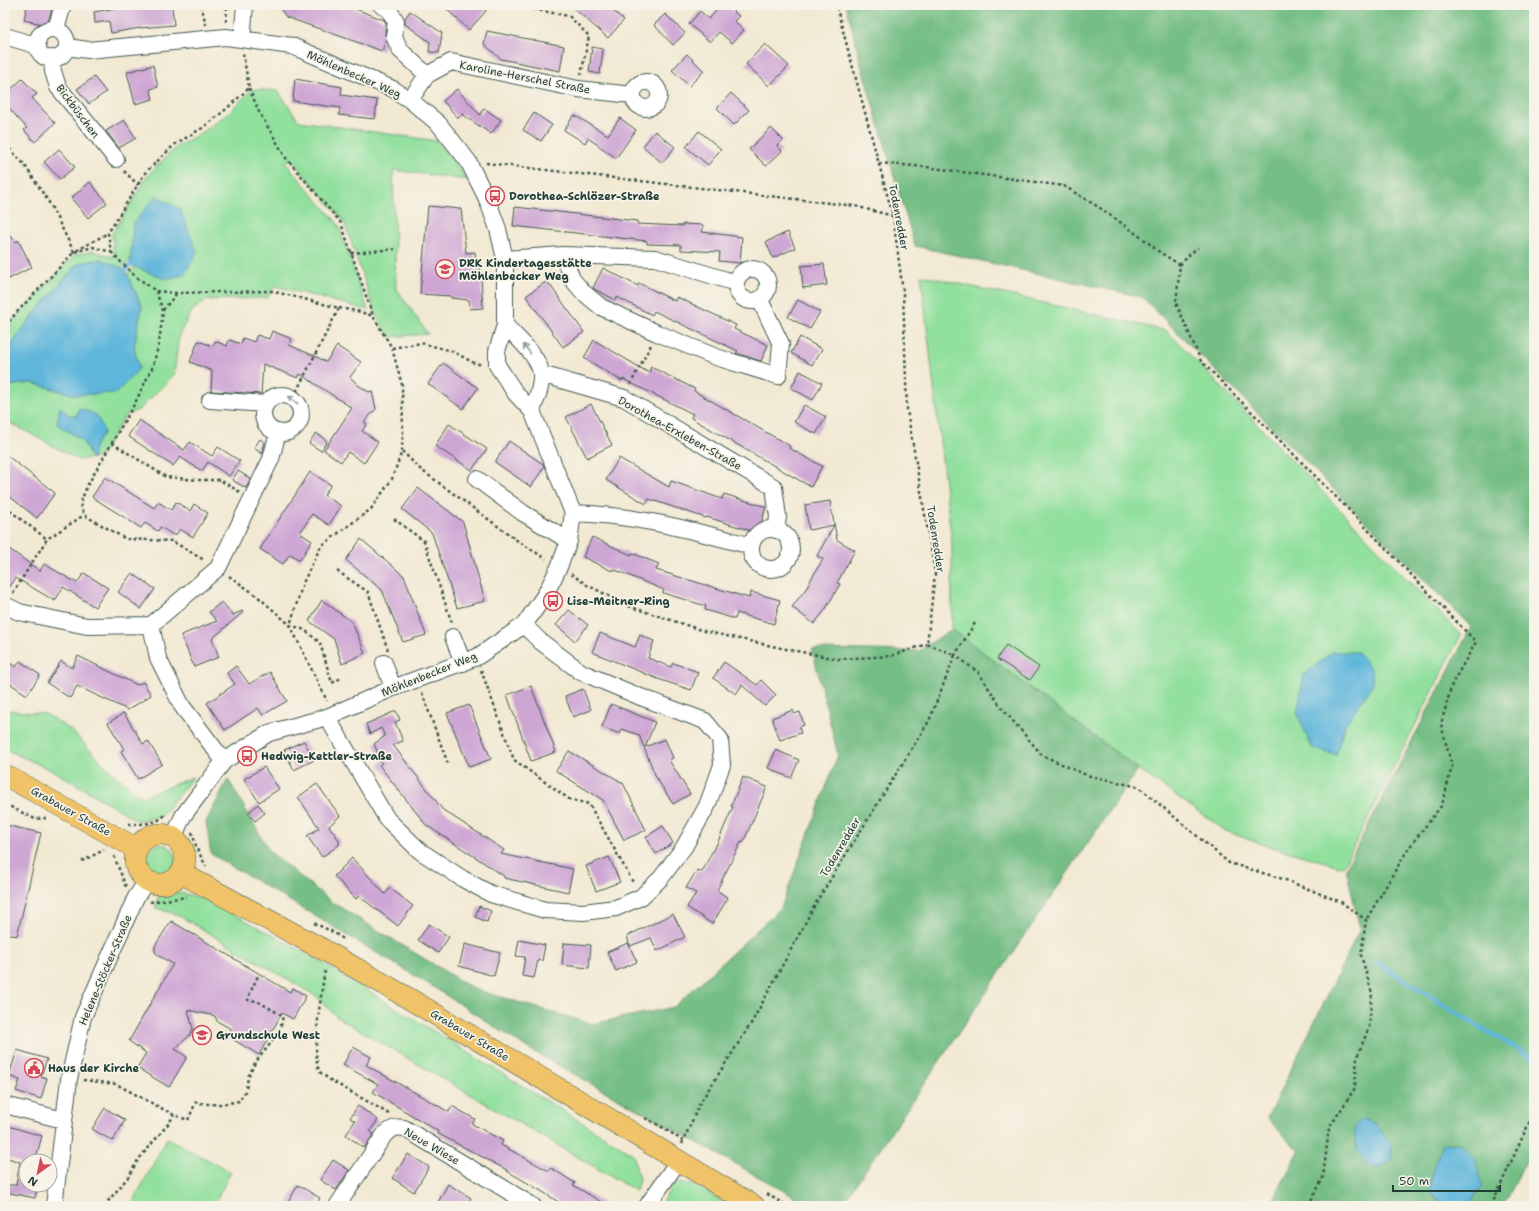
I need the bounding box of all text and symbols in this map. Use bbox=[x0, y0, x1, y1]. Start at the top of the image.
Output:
street label: Möhlenbecker Weg bbox=[304, 47, 404, 102]
street label: Karoline-Herschel Straße bbox=[458, 57, 592, 98]
street label: Bickbüschen bbox=[52, 81, 103, 142]
street label: Todenredder bbox=[885, 183, 912, 252]
bus stop icon: Dorothea-Schlözer-Straße bbox=[484, 185, 506, 207]
place label: Dorothea-Schlözer-Straße bbox=[509, 189, 660, 204]
place label: DRK Kindertagesstätte Möhlenbecker Weg bbox=[459, 256, 592, 284]
school or university icon: DRK Kindertagesstätte Möhlenbecker Weg bbox=[434, 258, 456, 280]
one-way arrow bbox=[523, 344, 532, 355]
street label: Dorothea-Erxleben-Straße bbox=[615, 393, 744, 474]
one-way arrow bbox=[288, 396, 298, 405]
street label: Todenredder bbox=[923, 505, 948, 574]
bus stop icon: Lise-Meitner-Ring bbox=[542, 590, 564, 612]
place label: Lise-Meitner-Ring bbox=[567, 594, 670, 609]
street label: Möhlenbecker Weg bbox=[379, 648, 479, 700]
bus stop icon: Hedwig-Kettler-Straße bbox=[236, 745, 258, 767]
place label: Hedwig-Kettler-Straße bbox=[261, 749, 393, 764]
street label: Grabauer Straße bbox=[28, 783, 113, 840]
street label: Todenredder bbox=[817, 814, 864, 880]
street label: Helene-Stöcker-Straße bbox=[75, 913, 136, 1028]
street label: Grabauer Straße bbox=[428, 1006, 512, 1065]
school or university icon: Grundschule West bbox=[191, 1024, 213, 1046]
place label: Grundschule West bbox=[216, 1028, 321, 1043]
public building icon: Haus der Kirche bbox=[23, 1057, 45, 1079]
place label: Haus der Kirche bbox=[48, 1061, 140, 1076]
street label: Neue Wiese bbox=[401, 1125, 462, 1168]
north arrow bbox=[18, 1153, 58, 1193]
scale bar bbox=[1393, 1167, 1500, 1193]
text: N bbox=[25, 1172, 41, 1190]
text: 50 m bbox=[1399, 1173, 1429, 1189]

